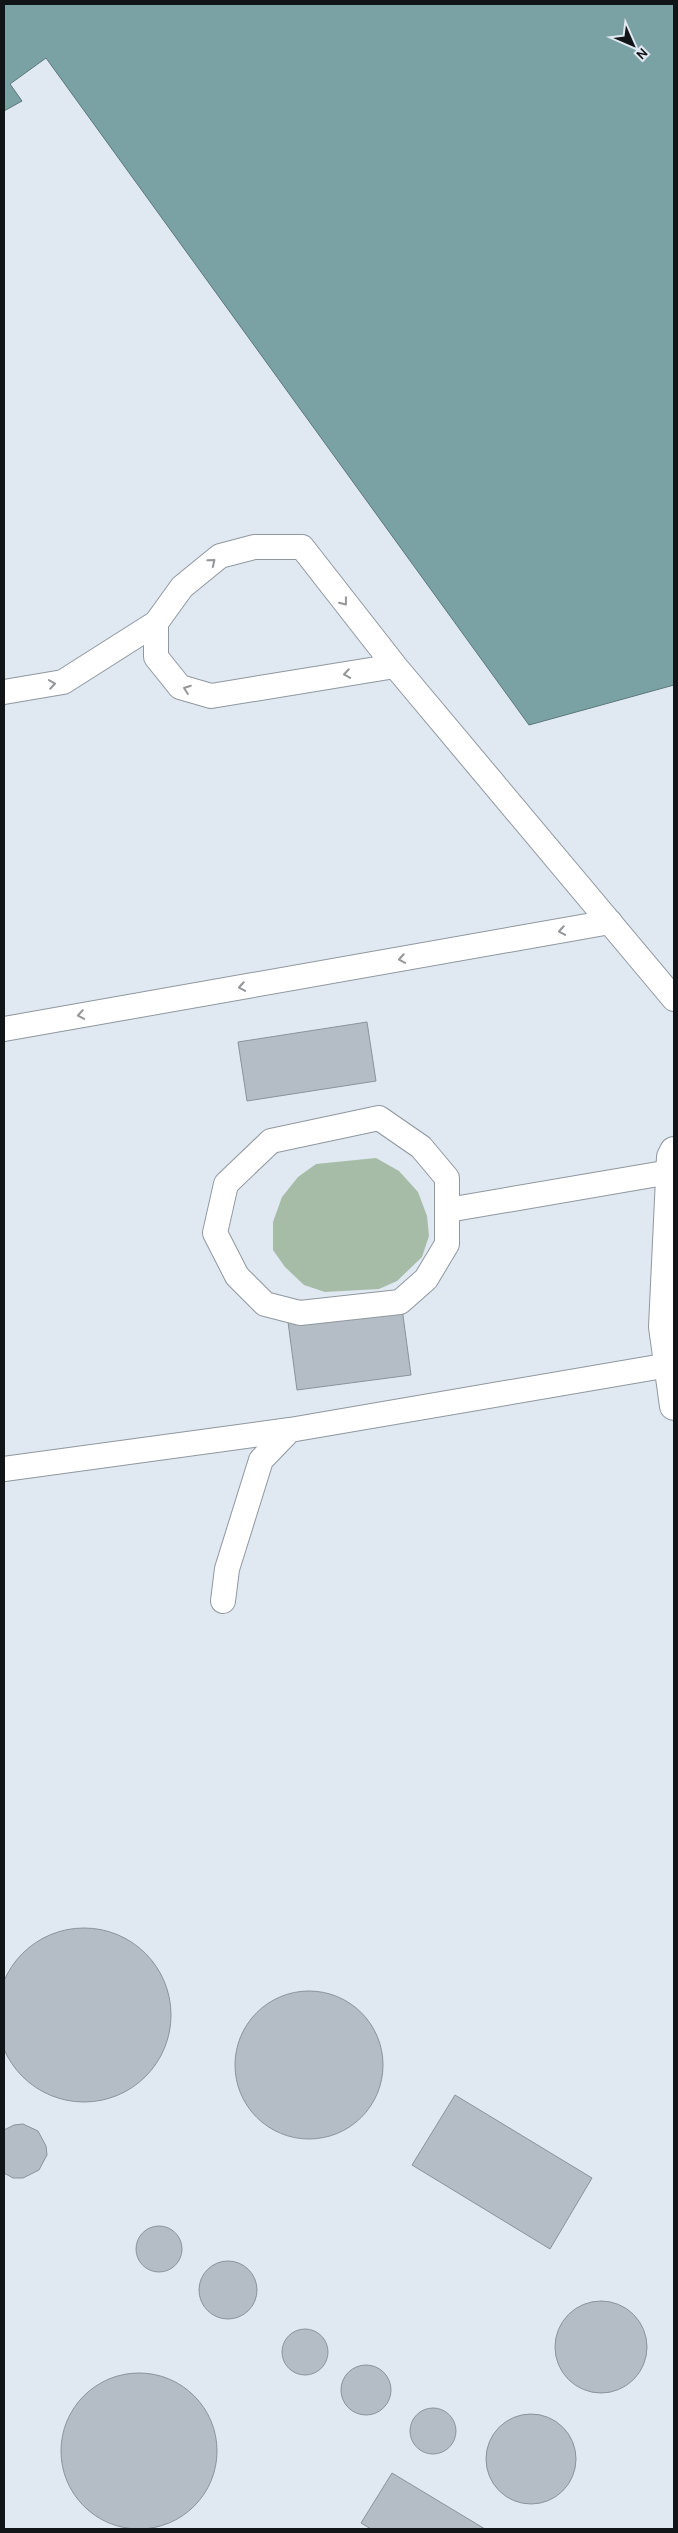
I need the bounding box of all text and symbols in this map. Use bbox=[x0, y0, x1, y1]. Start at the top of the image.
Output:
north arrow bbox=[608, 20, 658, 70]
text: N bbox=[632, 44, 651, 63]
one-way arrow bbox=[206, 560, 215, 568]
one-way arrow bbox=[339, 596, 347, 605]
one-way arrow bbox=[342, 668, 350, 679]
one-way arrow bbox=[47, 680, 56, 690]
one-way arrow bbox=[183, 685, 192, 695]
one-way arrow bbox=[557, 925, 566, 935]
one-way arrow bbox=[397, 953, 406, 964]
one-way arrow bbox=[237, 982, 246, 992]
one-way arrow bbox=[77, 1010, 86, 1020]

